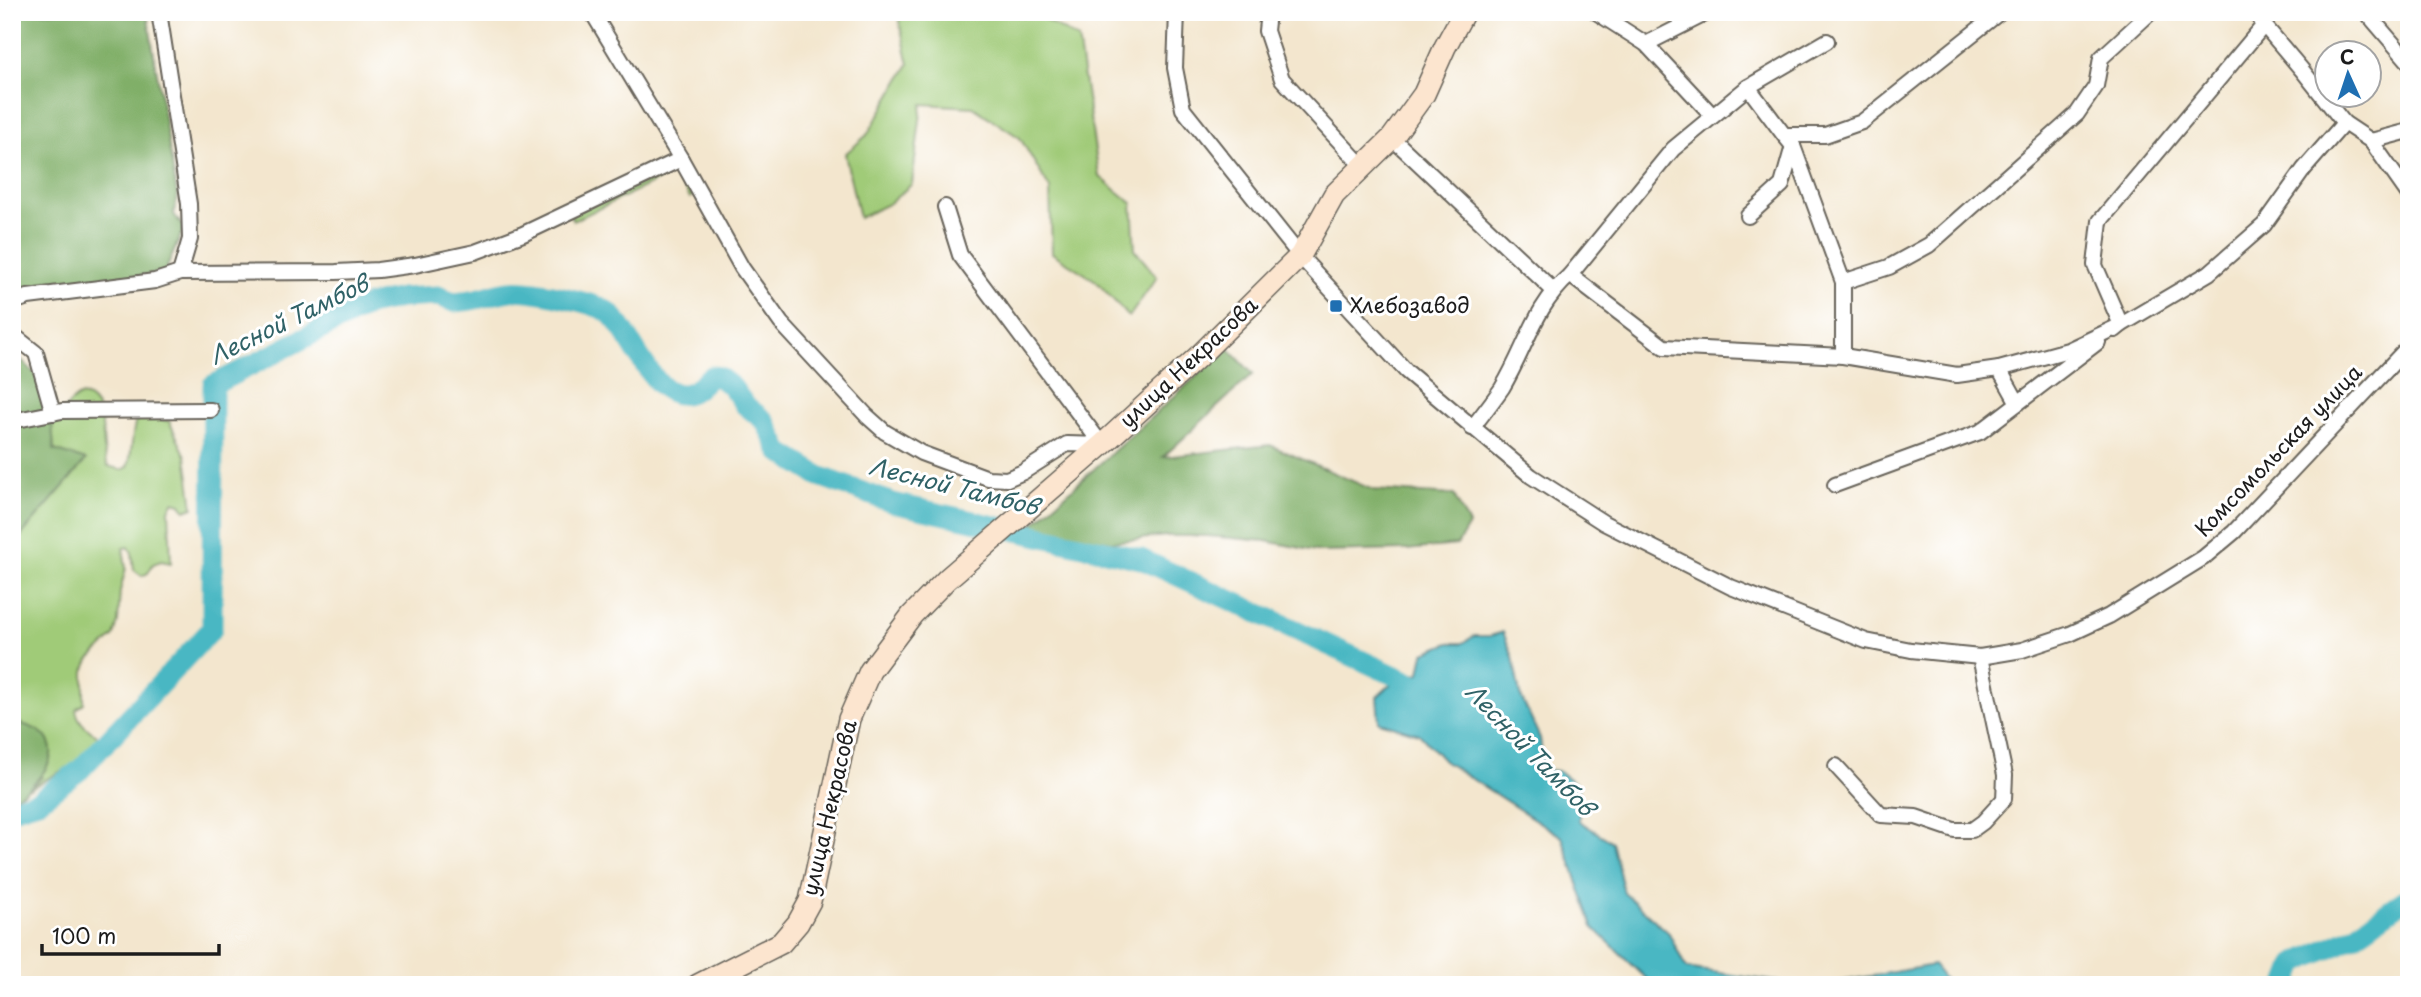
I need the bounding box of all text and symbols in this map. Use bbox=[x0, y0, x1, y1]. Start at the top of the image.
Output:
north arrow bbox=[2312, 38, 2382, 108]
text: С bbox=[2339, 42, 2355, 70]
water label: Лесной Тамбов bbox=[203, 263, 377, 372]
place label: Хлебозавод bbox=[1350, 288, 1470, 320]
street label: улица Некрасова bbox=[1111, 289, 1264, 434]
marker: Хлебозавод bbox=[1328, 298, 1344, 314]
street label: Комсомольская улица bbox=[2187, 356, 2369, 543]
water label: Лесной Тамбов bbox=[866, 448, 1046, 524]
water label: Лесной Тамбов bbox=[1458, 674, 1606, 826]
street label: улица Некрасова bbox=[792, 716, 864, 899]
scale bar bbox=[42, 913, 219, 957]
text: 100 m bbox=[52, 919, 116, 951]

